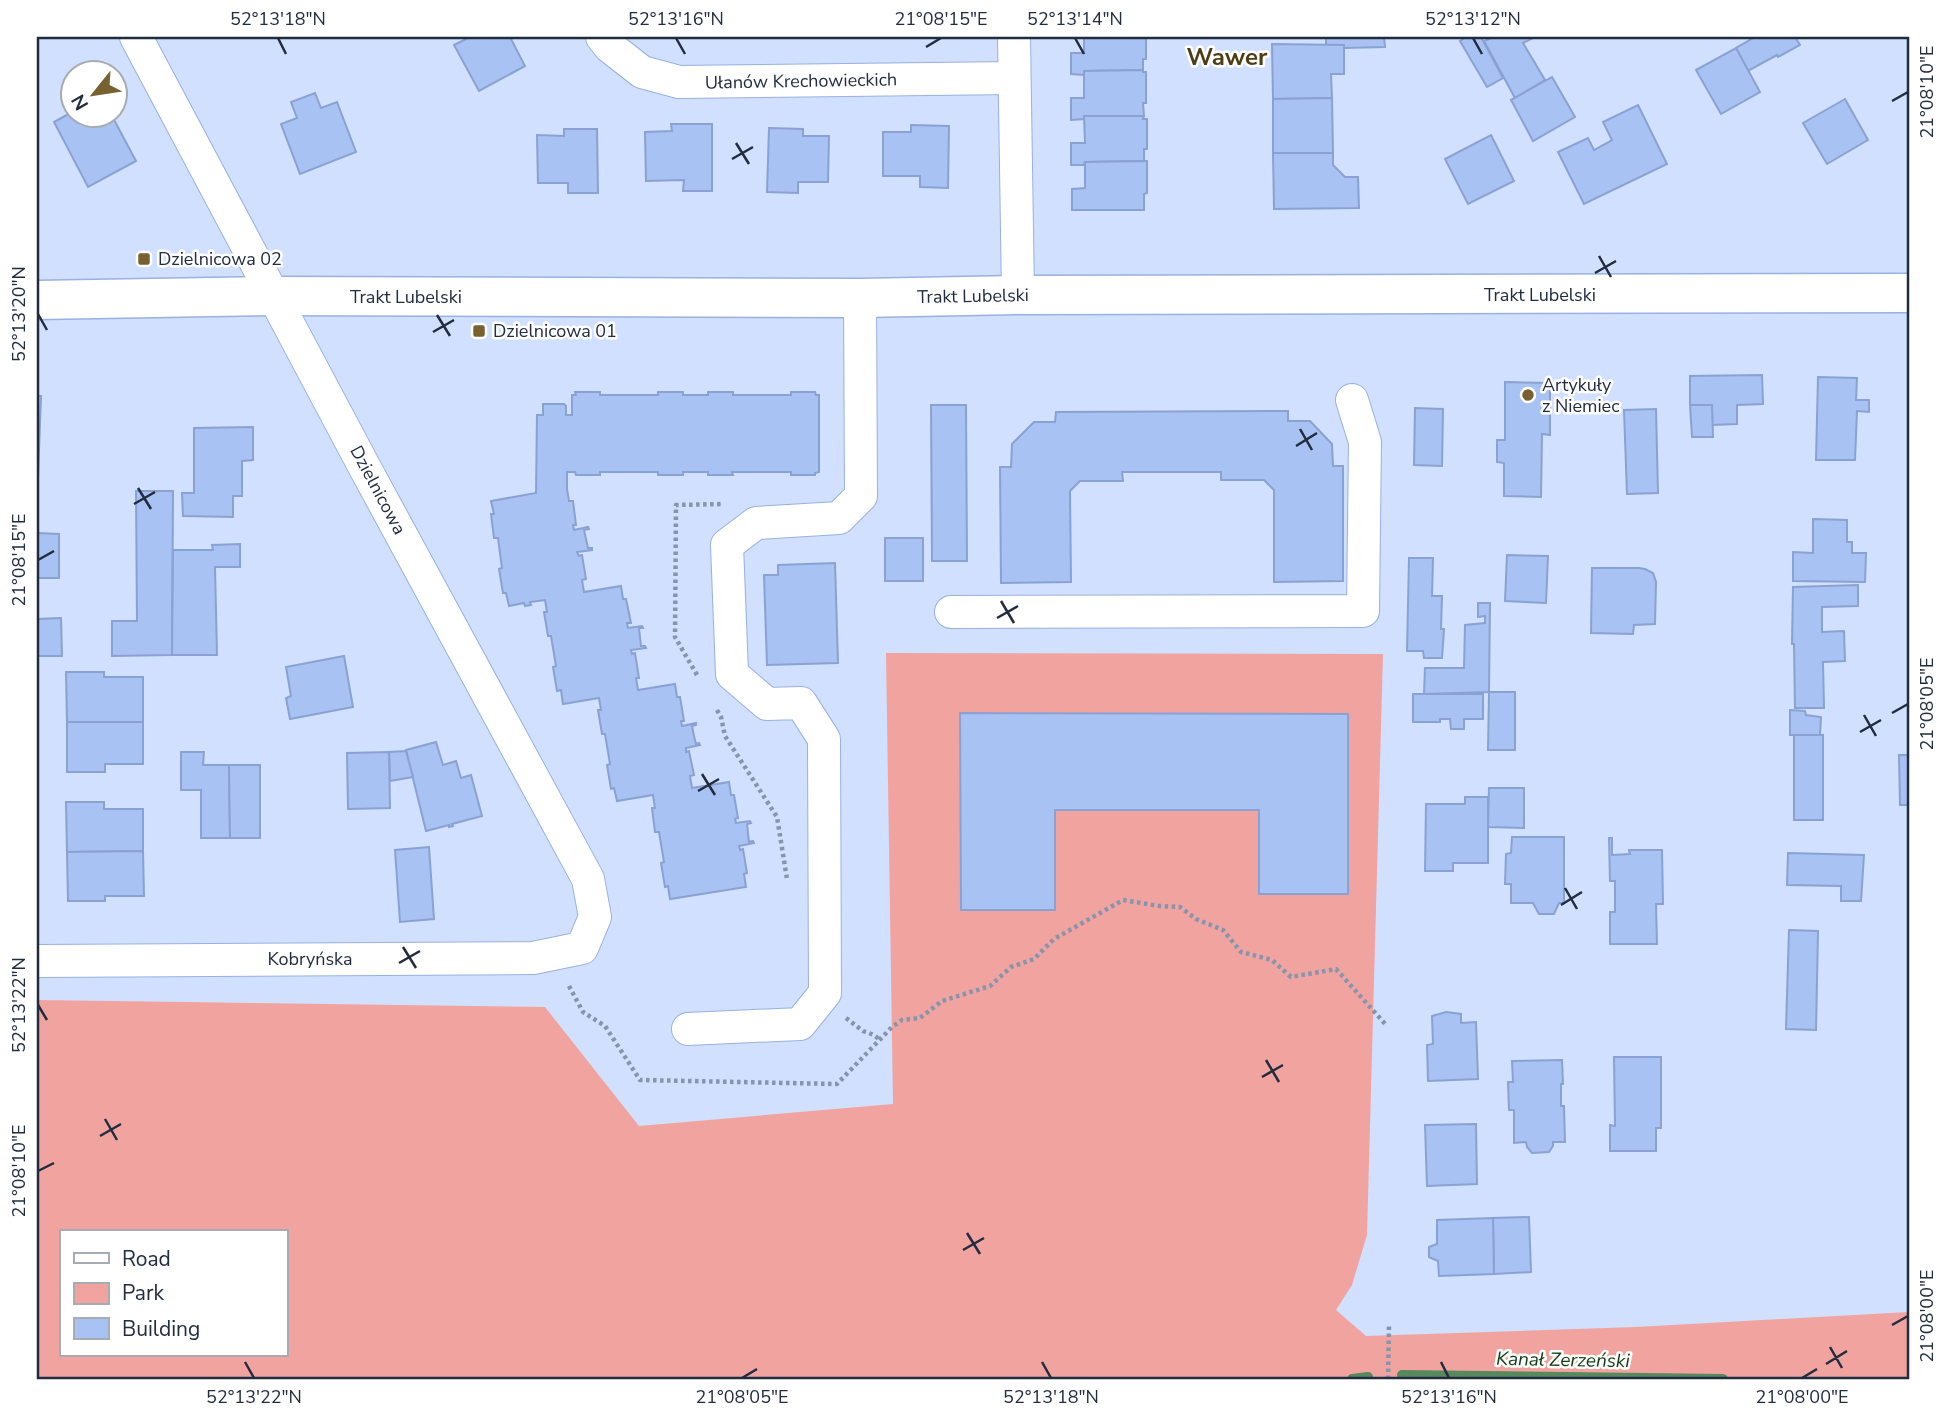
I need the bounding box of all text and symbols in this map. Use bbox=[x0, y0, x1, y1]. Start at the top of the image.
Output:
text: 52°13'18"N bbox=[230, 7, 326, 31]
text: 52°13'16"N bbox=[628, 7, 724, 31]
text: 21°08'15"E bbox=[895, 7, 988, 31]
text: 52°13'14"N bbox=[1027, 7, 1123, 31]
text: 52°13'12"N bbox=[1425, 7, 1521, 31]
district label: Wawer bbox=[1187, 41, 1268, 73]
text: 21°08'10"E bbox=[1915, 46, 1939, 139]
north arrow bbox=[60, 60, 130, 130]
street label: Ułanów Krechowieckich bbox=[705, 67, 897, 95]
text: N bbox=[65, 89, 95, 115]
place label: Dzielnicowa 02 bbox=[158, 247, 282, 271]
marker: Dzielnicowa 02 bbox=[136, 251, 152, 267]
text: 52°13'20"N bbox=[7, 266, 31, 362]
street label: Trakt Lubelski bbox=[917, 283, 1029, 309]
street label: Trakt Lubelski bbox=[1484, 283, 1596, 307]
street label: Trakt Lubelski bbox=[350, 285, 462, 309]
place label: Dzielnicowa 01 bbox=[493, 319, 617, 343]
marker: Dzielnicowa 01 bbox=[471, 323, 487, 339]
place label: Artykuły z Niemiec bbox=[1542, 373, 1620, 418]
marker: Artykuły z Niemiec bbox=[1520, 387, 1536, 403]
street label: Dzielnicowa bbox=[344, 441, 412, 539]
text: 21°08'15"E bbox=[7, 514, 31, 607]
text: 21°08'05"E bbox=[1915, 658, 1939, 751]
street label: Kobryńska bbox=[267, 947, 353, 971]
text: 52°13'22"N bbox=[7, 957, 31, 1053]
text: 21°08'10"E bbox=[7, 1125, 31, 1218]
legend bbox=[60, 1230, 287, 1356]
text: Road bbox=[122, 1245, 171, 1273]
text: 21°08'00"E bbox=[1915, 1270, 1939, 1363]
text: Park bbox=[122, 1279, 164, 1307]
text: Building bbox=[122, 1315, 200, 1343]
water label: Kanał Zerzeński bbox=[1496, 1346, 1631, 1374]
text: 52°13'22"N bbox=[206, 1385, 302, 1409]
text: 21°08'05"E bbox=[696, 1385, 789, 1409]
text: 52°13'18"N bbox=[1003, 1385, 1099, 1409]
text: 52°13'16"N bbox=[1401, 1385, 1497, 1409]
text: 21°08'00"E bbox=[1756, 1385, 1849, 1409]

